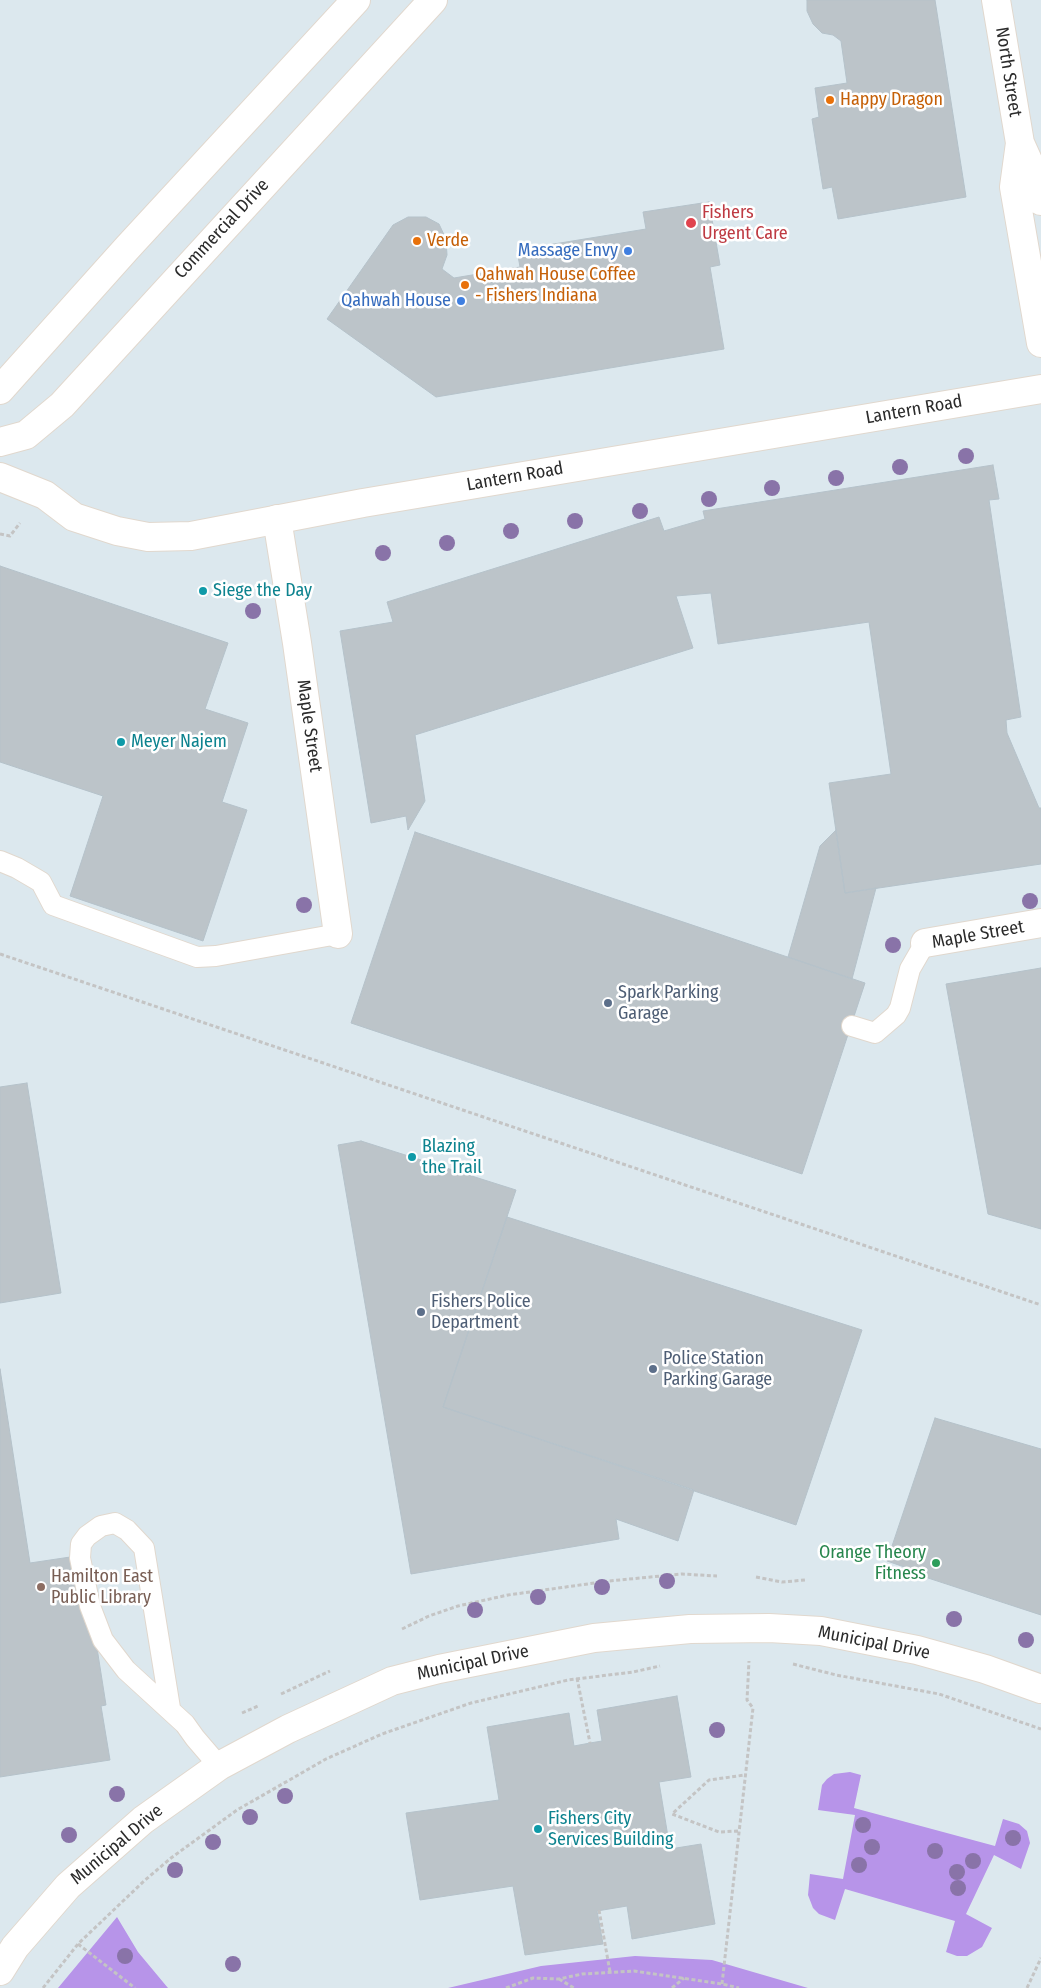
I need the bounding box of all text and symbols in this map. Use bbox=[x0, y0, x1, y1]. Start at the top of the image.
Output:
street label: North Street bbox=[990, 26, 1026, 118]
place label: Happy Dragon bbox=[840, 89, 943, 111]
marker: Happy Dragon bbox=[824, 94, 836, 106]
street label: Commercial Drive bbox=[170, 175, 274, 283]
place label: Fishers Urgent Care bbox=[702, 202, 788, 244]
marker: Fishers Urgent Care bbox=[684, 216, 698, 230]
place label: Verde bbox=[427, 230, 469, 252]
marker: Verde bbox=[411, 235, 423, 247]
place label: Massage Envy bbox=[518, 240, 618, 262]
marker: Massage Envy bbox=[622, 245, 634, 257]
place label: Qahwah House Coffee - Fishers Indiana bbox=[475, 264, 636, 306]
marker: Qahwah House Coffee - Fishers Indiana bbox=[459, 279, 471, 291]
place label: Qahwah House bbox=[341, 290, 451, 312]
marker: Qahwah House bbox=[455, 295, 467, 307]
street label: Lantern Road bbox=[864, 391, 964, 429]
street label: Lantern Road bbox=[465, 458, 565, 496]
place label: Siege the Day bbox=[213, 580, 312, 602]
marker: Siege the Day bbox=[197, 585, 209, 597]
street label: Maple Street bbox=[292, 678, 326, 774]
place label: Meyer Najem bbox=[131, 731, 227, 753]
marker: Meyer Najem bbox=[115, 736, 127, 748]
street label: Maple Street bbox=[930, 916, 1026, 954]
place label: Spark Parking Garage bbox=[618, 982, 719, 1024]
marker: Spark Parking Garage bbox=[602, 997, 614, 1009]
place label: Blazing the Trail bbox=[422, 1136, 482, 1178]
marker: Blazing the Trail bbox=[406, 1151, 418, 1163]
place label: Fishers Police Department bbox=[431, 1291, 531, 1334]
marker: Fishers Police Department bbox=[415, 1306, 427, 1318]
place label: Police Station Parking Garage bbox=[663, 1348, 772, 1390]
marker: Police Station Parking Garage bbox=[647, 1363, 659, 1375]
place label: Orange Theory Fitness bbox=[819, 1542, 926, 1585]
marker: Orange Theory Fitness bbox=[930, 1557, 942, 1569]
place label: Hamilton East Public Library bbox=[51, 1566, 153, 1608]
marker: Hamilton East Public Library bbox=[35, 1581, 47, 1593]
street label: Municipal Drive bbox=[816, 1622, 932, 1664]
street label: Municipal Drive bbox=[415, 1641, 531, 1685]
street label: Municipal Drive bbox=[67, 1800, 167, 1890]
place label: Fishers City Services Building bbox=[548, 1808, 673, 1850]
marker: Fishers City Services Building bbox=[532, 1823, 544, 1835]

